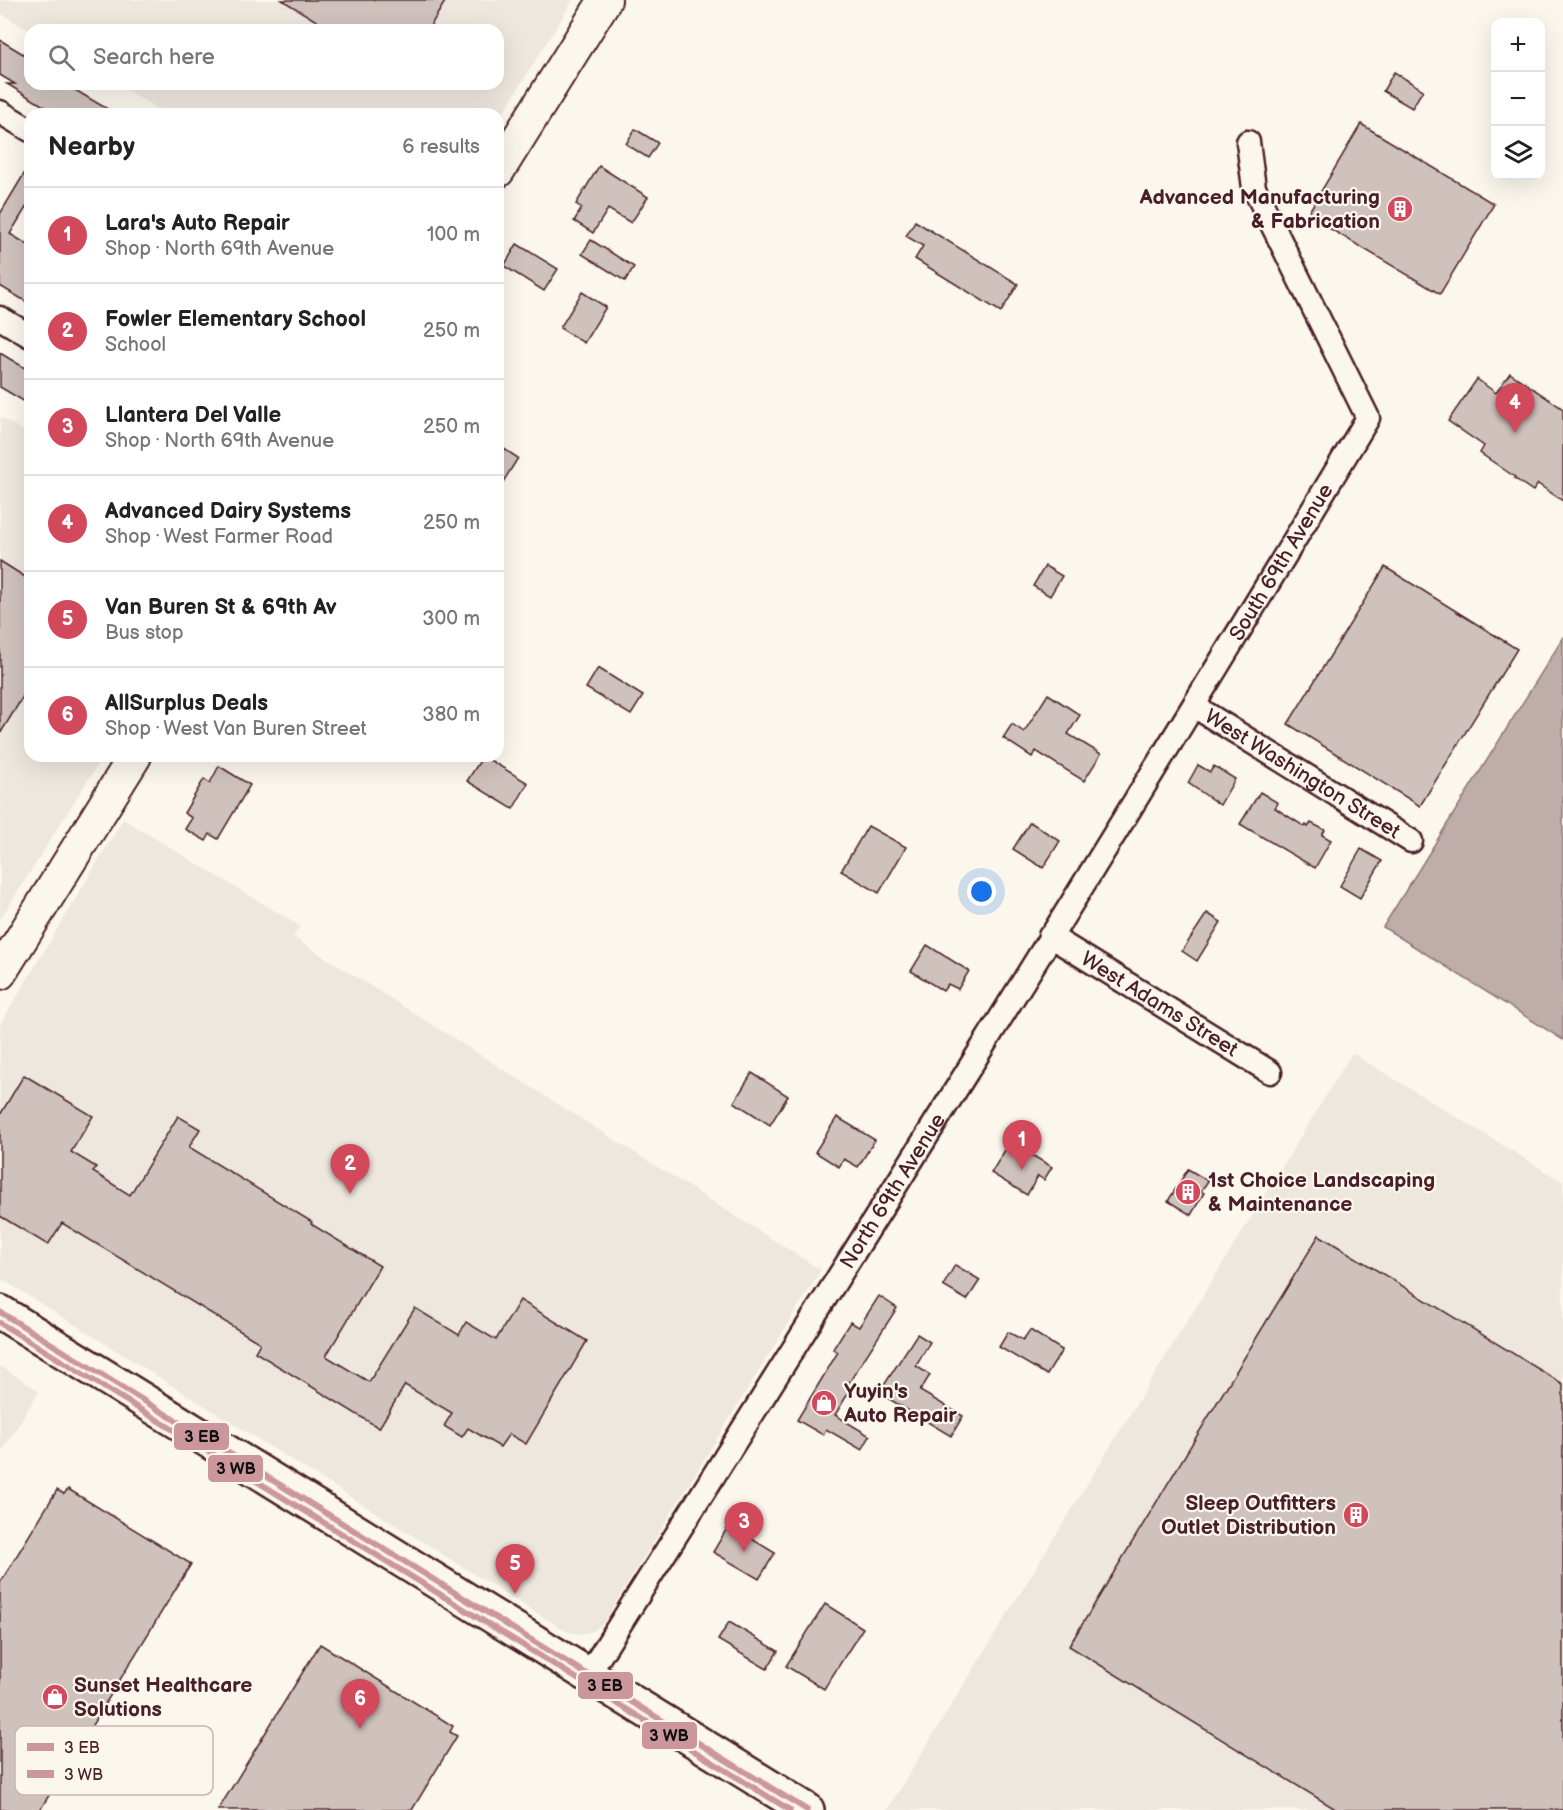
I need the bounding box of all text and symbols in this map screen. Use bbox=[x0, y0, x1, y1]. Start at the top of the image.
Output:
map controls bbox=[1491, 18, 1545, 180]
button: + bbox=[1491, 18, 1545, 72]
search box bbox=[24, 24, 504, 90]
icon: search bbox=[45, 41, 78, 74]
text: Search here bbox=[93, 44, 215, 71]
button: − bbox=[1491, 72, 1545, 126]
button: layers bbox=[1491, 126, 1545, 180]
text: Nearby bbox=[48, 132, 135, 163]
text: 6 results bbox=[402, 135, 480, 159]
place label: Advanced Manufacturing & Fabrication bbox=[1139, 185, 1380, 234]
building icon: Advanced Manufacturing & Fabrication bbox=[1385, 194, 1415, 224]
text: Lara's Auto Repair bbox=[105, 210, 290, 237]
text: 1 bbox=[63, 223, 72, 247]
text: 100 m bbox=[427, 223, 480, 247]
text: Shop · North 69th Avenue bbox=[105, 237, 334, 261]
text: Fowler Elementary School bbox=[105, 306, 366, 333]
text: 2 bbox=[62, 319, 73, 343]
text: 250 m bbox=[423, 319, 480, 343]
text: School bbox=[105, 333, 166, 357]
pin: 4 bbox=[1496, 384, 1534, 433]
text: Llantera Del Valle bbox=[105, 402, 281, 429]
text: 3 bbox=[62, 415, 73, 439]
text: 250 m bbox=[423, 415, 480, 439]
text: Shop · North 69th Avenue bbox=[105, 429, 334, 453]
street label: South 69th Avenue bbox=[1224, 479, 1338, 645]
text: Advanced Dairy Systems bbox=[105, 498, 351, 525]
text: 4 bbox=[62, 511, 73, 535]
text: 250 m bbox=[423, 511, 480, 535]
text: Shop · West Farmer Road bbox=[105, 525, 333, 549]
text: Van Buren St & 69th Av bbox=[105, 594, 337, 621]
text: 5 bbox=[62, 607, 73, 631]
text: 300 m bbox=[422, 607, 480, 631]
text: Bus stop bbox=[105, 621, 184, 645]
text: AllSurplus Deals bbox=[105, 690, 268, 717]
text: 6 bbox=[61, 703, 74, 727]
text: 380 m bbox=[422, 703, 480, 727]
street label: West Washington Street bbox=[1200, 704, 1405, 845]
text: Shop · West Van Buren Street bbox=[105, 717, 367, 741]
your location bbox=[967, 877, 996, 906]
street label: West Adams Street bbox=[1076, 946, 1243, 1063]
street label: North 69th Avenue bbox=[835, 1109, 951, 1273]
pin: 1 bbox=[1002, 1120, 1042, 1170]
pin: 2 bbox=[330, 1144, 370, 1194]
place label: 1st Choice Landscaping & Maintenance bbox=[1208, 1168, 1435, 1217]
building icon: 1st Choice Landscaping & Maintenance bbox=[1173, 1177, 1203, 1207]
place label: Yuyin's Auto Repair bbox=[843, 1379, 957, 1428]
shop icon: Yuyin's Auto Repair bbox=[809, 1388, 839, 1418]
line badge: 3 EB bbox=[173, 1422, 230, 1451]
text: 3 EB bbox=[184, 1428, 220, 1447]
line badge: 3 WB bbox=[207, 1454, 264, 1483]
text: 3 WB bbox=[216, 1460, 256, 1479]
place label: Sleep Outfitters Outlet Distribution bbox=[1161, 1491, 1336, 1540]
building icon: Sleep Outfitters Outlet Distribution bbox=[1341, 1500, 1371, 1530]
pin: 3 bbox=[724, 1502, 764, 1552]
pin: 5 bbox=[496, 1544, 534, 1594]
line badge: 3 EB bbox=[577, 1671, 634, 1700]
place label: Sunset Healthcare Solutions bbox=[74, 1673, 252, 1722]
text: 3 EB bbox=[587, 1677, 623, 1696]
pin: 6 bbox=[340, 1680, 380, 1729]
shop icon: Sunset Healthcare Solutions bbox=[40, 1682, 70, 1712]
line badge: 3 WB bbox=[641, 1721, 698, 1750]
legend bbox=[15, 1726, 213, 1795]
text: 3 WB bbox=[649, 1727, 689, 1746]
text: 3 EB bbox=[64, 1739, 100, 1758]
text: 3 WB bbox=[64, 1766, 103, 1785]

